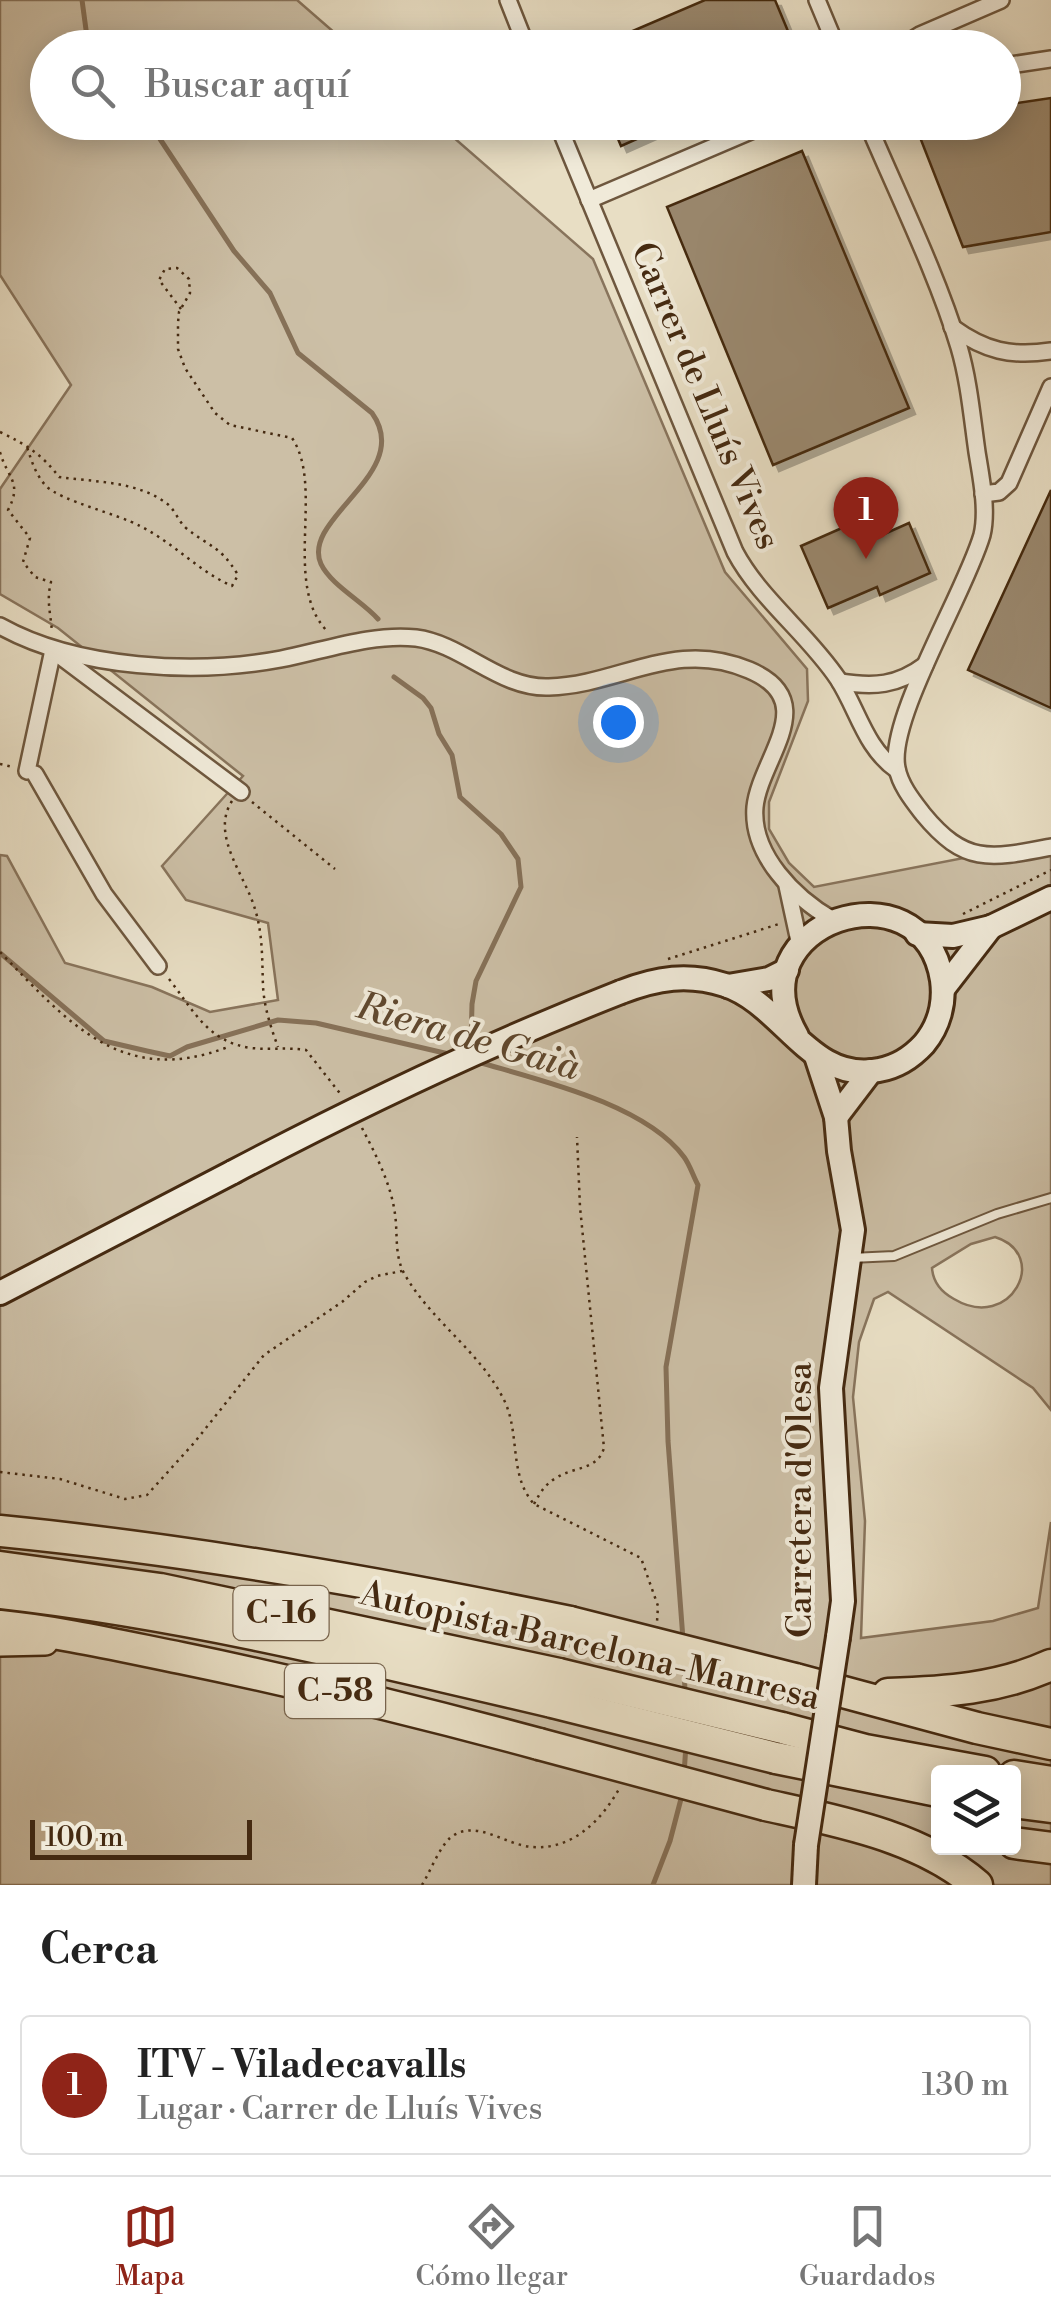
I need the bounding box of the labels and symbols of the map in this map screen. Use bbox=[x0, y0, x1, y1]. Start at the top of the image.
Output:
street label: Carrer de Lluís Vives bbox=[621, 236, 789, 556]
pin: 1 bbox=[834, 476, 898, 559]
your location bbox=[593, 697, 644, 748]
water label: Riera de Gaià bbox=[350, 983, 586, 1091]
street label: Carretera d'Olesa bbox=[779, 1362, 822, 1638]
street label: Autopista Barcelona-Manresa bbox=[355, 1572, 824, 1720]
road number: C-16 bbox=[234, 1586, 328, 1640]
road number: C-58 bbox=[285, 1664, 385, 1718]
scale bar bbox=[30, 1815, 252, 1860]

